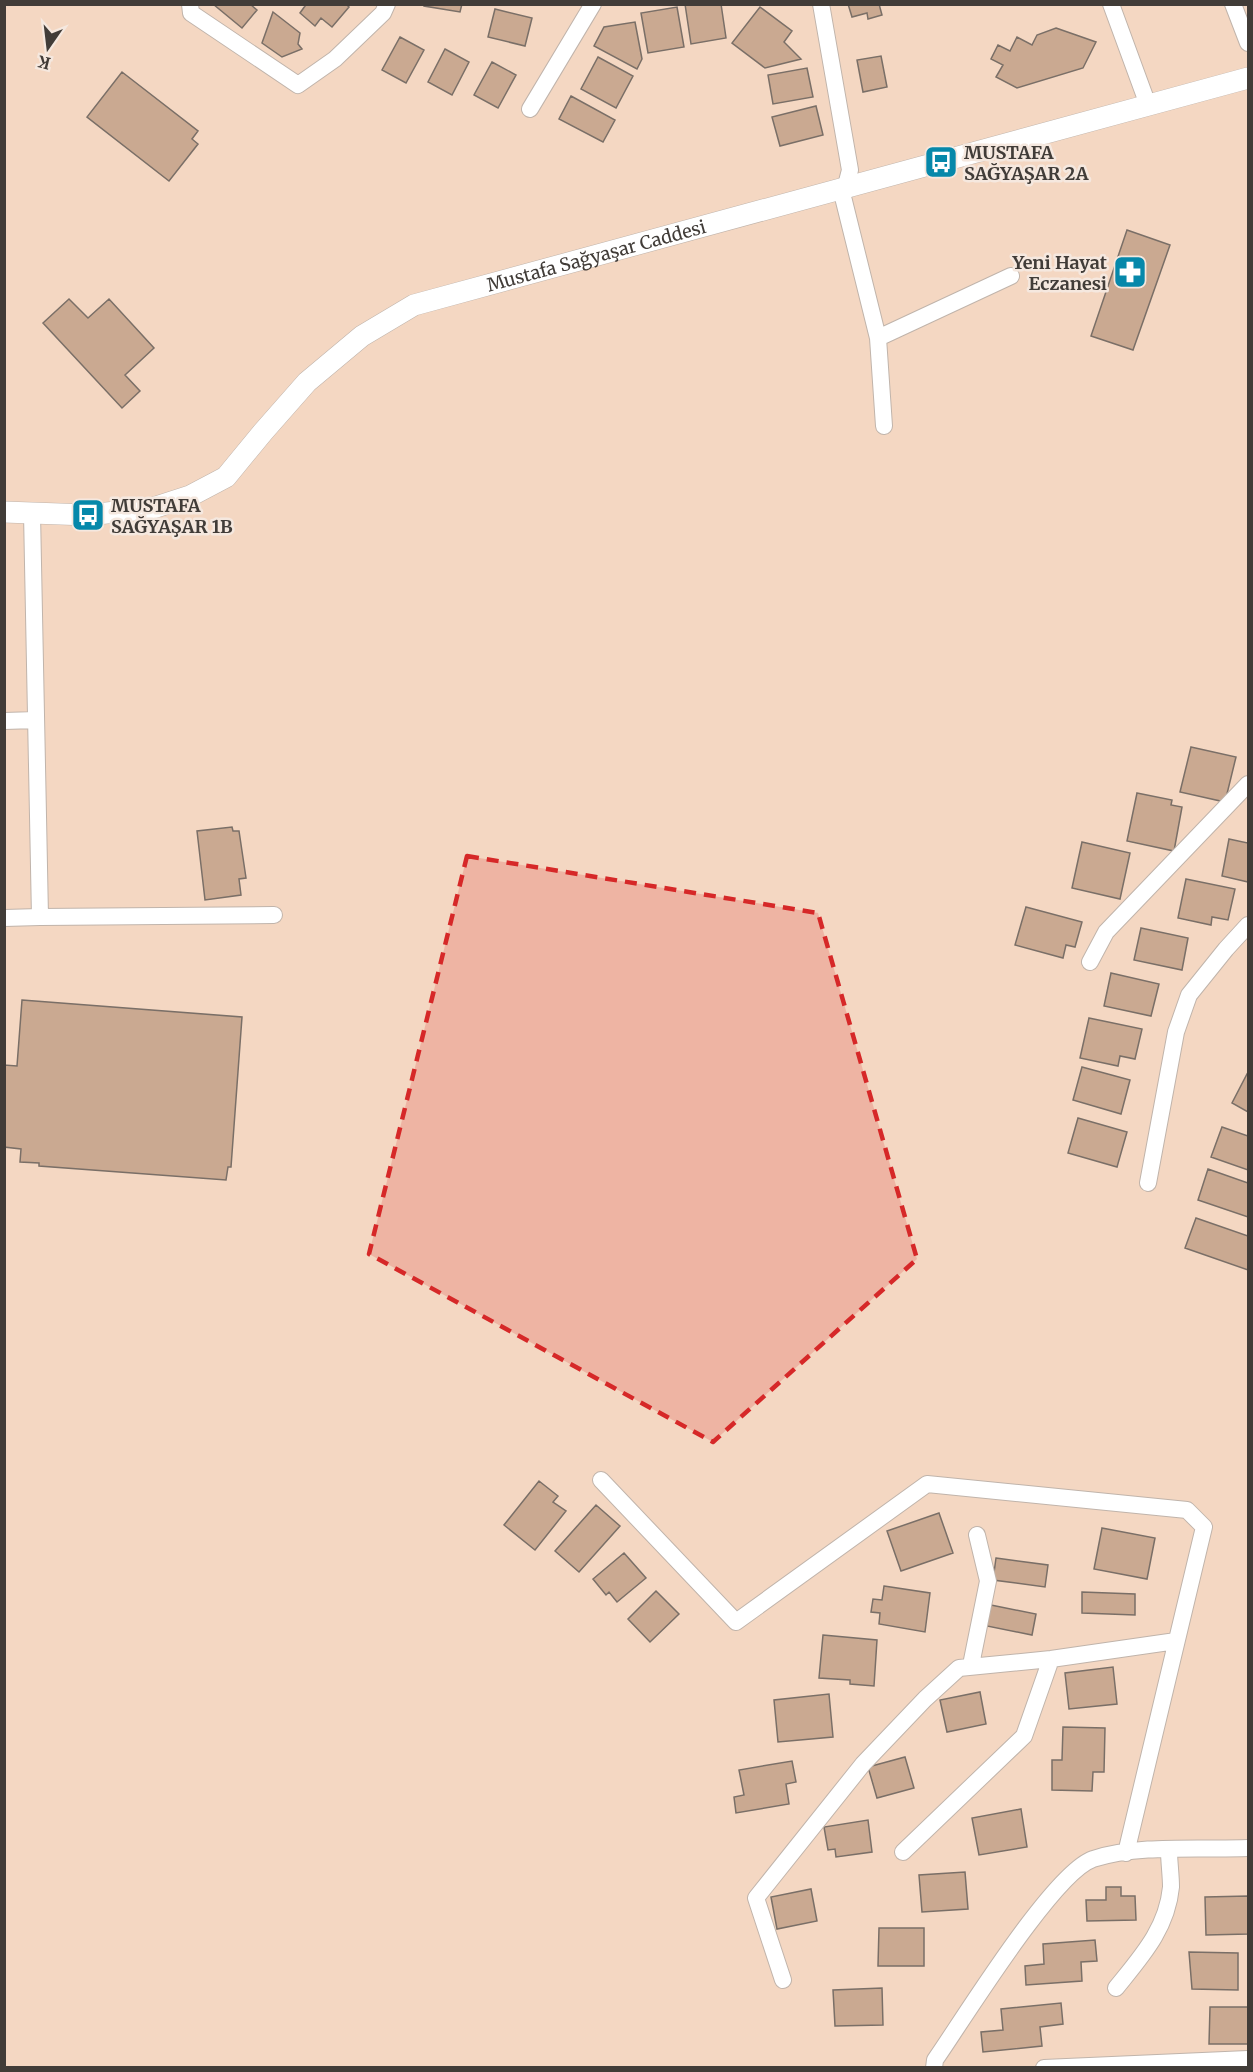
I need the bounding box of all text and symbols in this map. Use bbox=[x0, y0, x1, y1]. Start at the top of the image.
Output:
north arrow bbox=[18, 18, 78, 78]
text: K bbox=[36, 51, 53, 74]
place label: MUSTAFA SAĞYAŞAR 2A bbox=[964, 141, 1089, 185]
bus stop icon: MUSTAFA SAĞYAŞAR 2A bbox=[923, 144, 959, 180]
street label: Mustafa Sağyaşar Caddesi bbox=[484, 215, 708, 296]
place label: Yeni Hayat Eczanesi bbox=[1011, 251, 1108, 295]
pharmacy icon: Yeni Hayat Eczanesi bbox=[1112, 254, 1148, 290]
place label: MUSTAFA SAĞYAŞAR 1B bbox=[111, 494, 233, 538]
bus stop icon: MUSTAFA SAĞYAŞAR 1B bbox=[70, 497, 106, 533]

